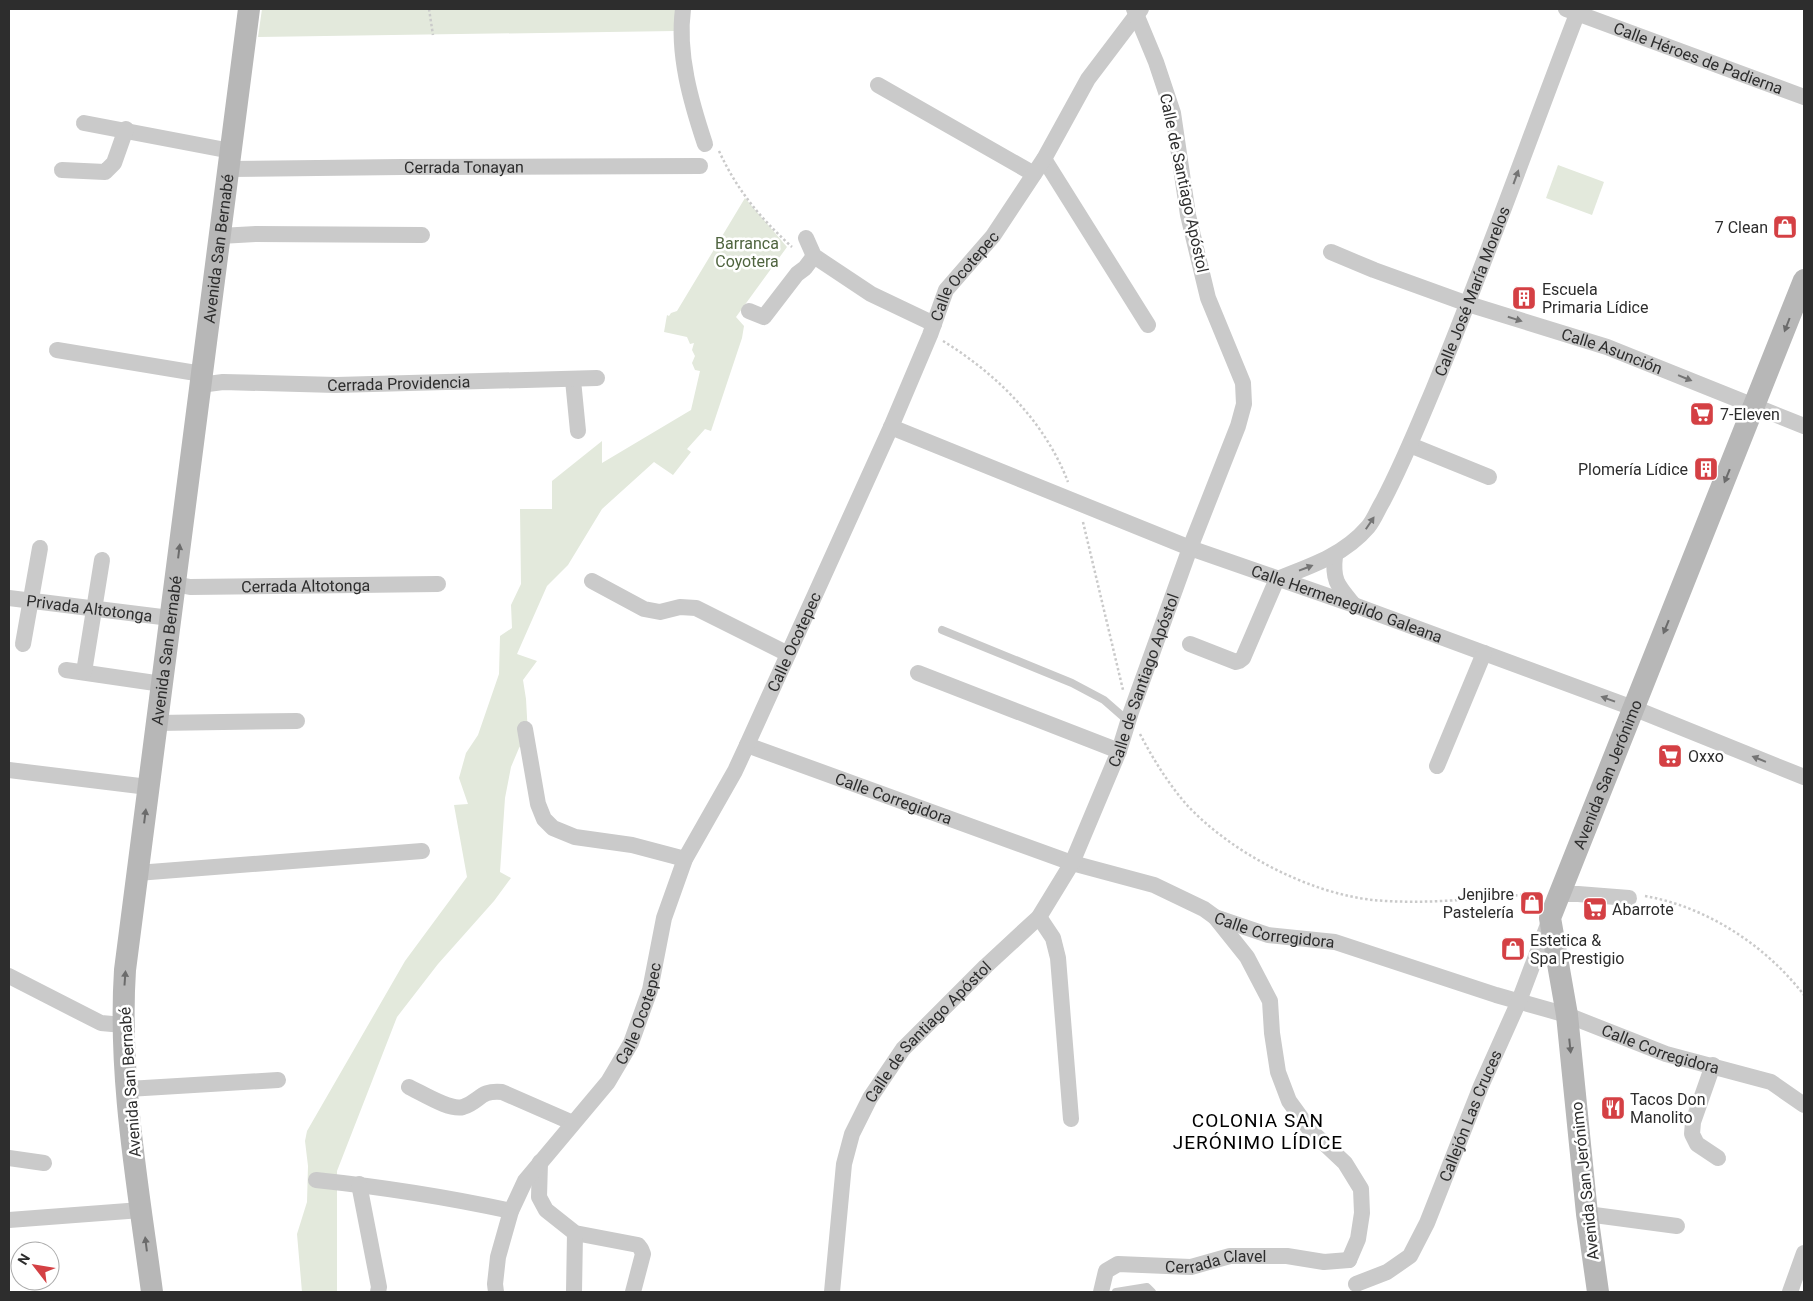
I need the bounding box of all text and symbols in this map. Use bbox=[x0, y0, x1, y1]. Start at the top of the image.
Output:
street label: Calle Héroes de Padierna bbox=[1611, 18, 1785, 98]
street label: Calle de Santiago Apóstol bbox=[1156, 92, 1212, 274]
street label: Cerrada Tonayan bbox=[404, 157, 524, 176]
one-way arrow bbox=[1513, 169, 1520, 184]
street label: Avenida San Bernabé bbox=[199, 173, 237, 325]
street label: Calle José María Morelos bbox=[1430, 204, 1513, 379]
shop icon: 7 Clean bbox=[1772, 214, 1798, 240]
place label: 7 Clean bbox=[1715, 218, 1768, 237]
street label: Calle Ocotepec bbox=[926, 227, 1003, 324]
park label: Barranca Coyotera bbox=[715, 234, 779, 271]
place label: Escuela Primaria Lídice bbox=[1542, 280, 1648, 317]
building icon: Escuela Primaria Lídice bbox=[1511, 285, 1537, 311]
one-way arrow bbox=[1508, 315, 1523, 323]
one-way arrow bbox=[1782, 318, 1790, 332]
street label: Calle Asunción bbox=[1559, 324, 1665, 378]
street label: Cerrada Providencia bbox=[327, 372, 471, 395]
one-way arrow bbox=[1678, 374, 1693, 382]
supermarket icon: 7-Eleven bbox=[1689, 401, 1715, 427]
place label: 7-Eleven bbox=[1720, 405, 1780, 424]
building icon: Plomería Lídice bbox=[1693, 456, 1719, 482]
place label: Plomería Lídice bbox=[1578, 460, 1688, 479]
one-way arrow bbox=[1722, 469, 1730, 484]
one-way arrow bbox=[1365, 516, 1375, 530]
one-way arrow bbox=[175, 543, 183, 559]
street label: Calle Hermenegildo Galeana bbox=[1249, 561, 1445, 646]
one-way arrow bbox=[1299, 564, 1314, 572]
street label: Avenida San Bernabé bbox=[147, 574, 185, 726]
street label: Cerrada Altotonga bbox=[241, 575, 370, 596]
street label: Calle Ocotepec bbox=[763, 589, 825, 695]
street label: Privada Altotonga bbox=[25, 591, 153, 625]
street label: Calle de Santiago Apóstol bbox=[1104, 591, 1182, 770]
one-way arrow bbox=[1662, 620, 1670, 635]
one-way arrow bbox=[1600, 695, 1615, 703]
street label: Avenida San Jerónimo bbox=[1569, 697, 1646, 852]
supermarket icon: Oxxo bbox=[1657, 743, 1683, 769]
place label: Oxxo bbox=[1688, 747, 1724, 766]
one-way arrow bbox=[1751, 755, 1766, 763]
street label: Calle Corregidora bbox=[833, 768, 955, 828]
one-way arrow bbox=[141, 808, 149, 824]
place label: Jenjibre Pastelería bbox=[1443, 885, 1514, 922]
shop icon: Jenjibre Pastelería bbox=[1519, 890, 1545, 916]
supermarket icon: Abarrote bbox=[1582, 896, 1608, 922]
place label: Abarrote bbox=[1612, 900, 1674, 919]
street label: Calle Corregidora bbox=[1212, 908, 1335, 951]
place label: Estetica & Spa Prestigio bbox=[1530, 931, 1624, 968]
shop icon: Estetica & Spa Prestigio bbox=[1500, 936, 1526, 962]
street label: Calle de Santiago Apóstol bbox=[860, 957, 995, 1106]
street label: Calle Ocotepec bbox=[611, 961, 665, 1068]
one-way arrow bbox=[121, 969, 129, 985]
street label: Avenida San Bernabé bbox=[115, 1006, 145, 1158]
street label: Calle Corregidora bbox=[1599, 1020, 1721, 1077]
one-way arrow bbox=[1566, 1038, 1574, 1054]
street label: Callejón Las Cruces bbox=[1435, 1047, 1505, 1184]
place label: Tacos Don Manolito bbox=[1630, 1090, 1706, 1127]
restaurant icon: Tacos Don Manolito bbox=[1600, 1095, 1626, 1121]
street label: Avenida San Jerónimo bbox=[1567, 1101, 1603, 1261]
district label: COLONIA SAN JERÓNIMO LÍDICE bbox=[1173, 1109, 1343, 1154]
one-way arrow bbox=[142, 1236, 150, 1252]
north arrow bbox=[10, 1241, 60, 1291]
street label: Cerrada Clavel bbox=[1165, 1246, 1266, 1277]
text: N bbox=[14, 1251, 33, 1268]

